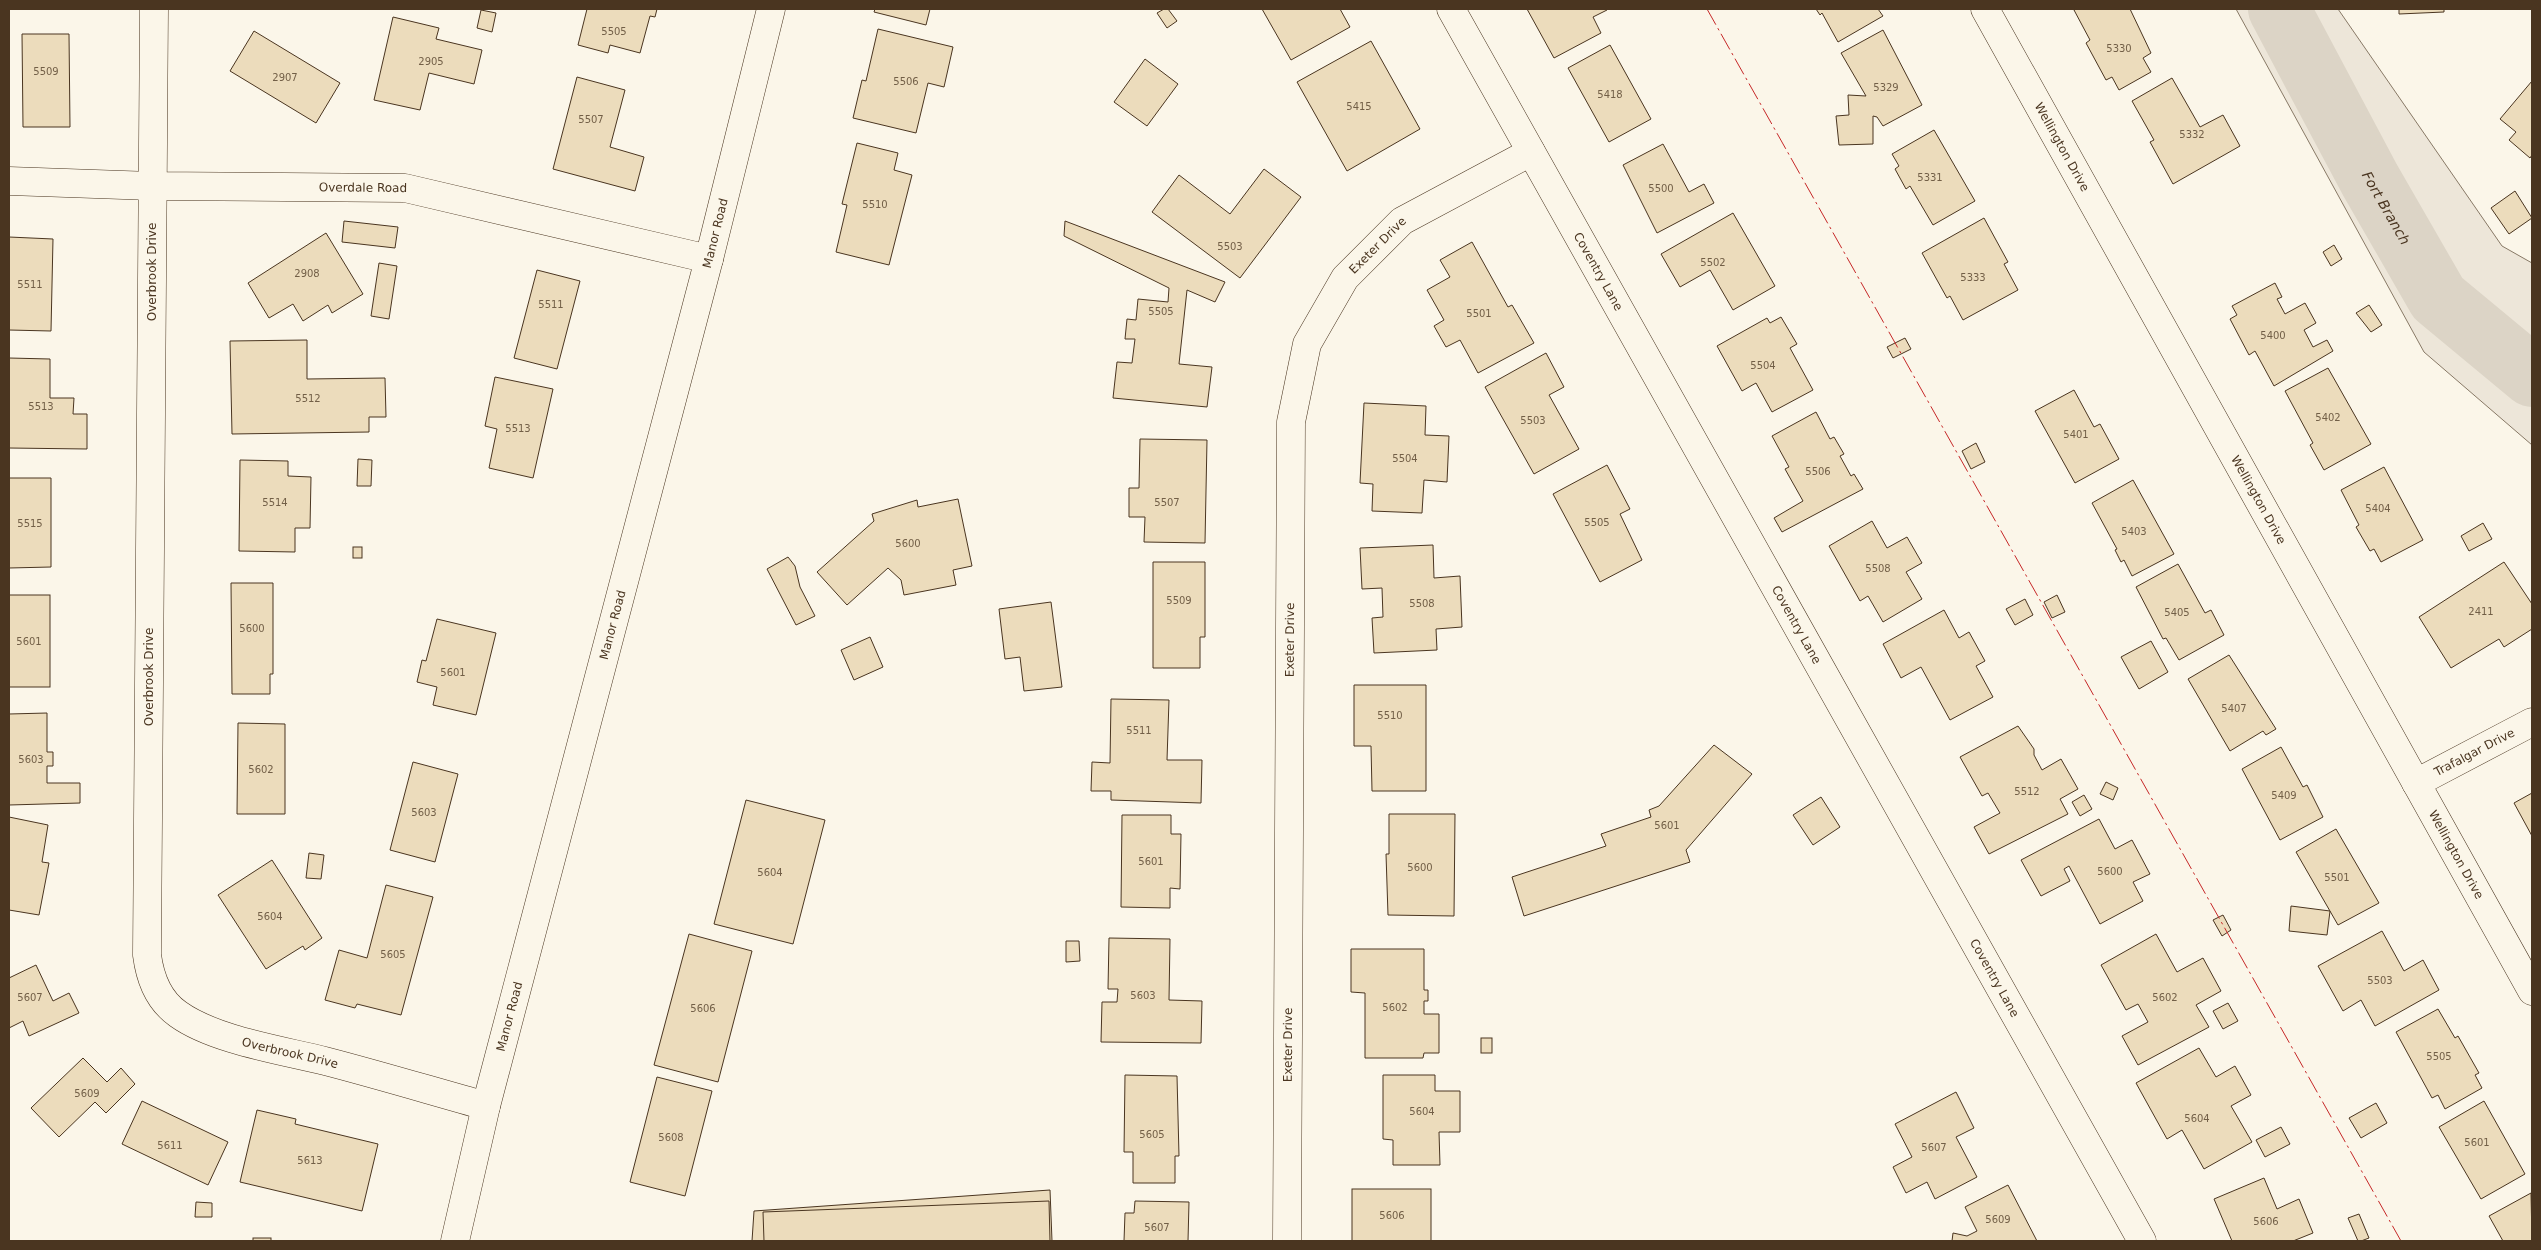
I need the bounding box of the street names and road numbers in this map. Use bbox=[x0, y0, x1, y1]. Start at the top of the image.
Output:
street label: Wellington Drive bbox=[2032, 100, 2092, 194]
street label: Overdale Road bbox=[319, 180, 407, 195]
street label: Manor Road bbox=[700, 197, 731, 270]
street label: Exeter Drive bbox=[1346, 214, 1409, 277]
street label: Overbrook Drive bbox=[145, 223, 159, 321]
street label: Coventry Lane bbox=[1571, 230, 1626, 313]
street label: Wellington Drive bbox=[2228, 453, 2289, 547]
street label: Coventry Lane bbox=[1769, 583, 1824, 666]
street label: Manor Road bbox=[597, 589, 629, 661]
street label: Exeter Drive bbox=[1283, 603, 1297, 677]
street label: Overbrook Drive bbox=[142, 628, 156, 726]
street label: Trafalgar Drive bbox=[2431, 725, 2517, 780]
street label: Wellington Drive bbox=[2426, 808, 2486, 901]
street label: Coventry Lane bbox=[1967, 936, 2022, 1020]
street label: Manor Road bbox=[494, 980, 525, 1053]
street label: Exeter Drive bbox=[1281, 1008, 1295, 1082]
street label: Overbrook Drive bbox=[240, 1035, 340, 1071]

